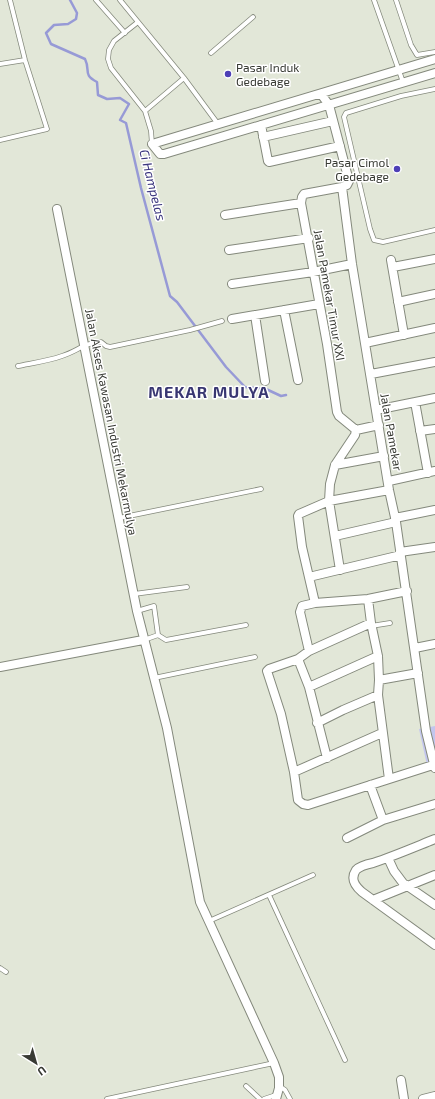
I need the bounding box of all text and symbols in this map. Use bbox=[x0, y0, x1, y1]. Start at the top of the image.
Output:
place label: Pasar Induk Gedebage bbox=[236, 60, 299, 88]
marker: Pasar Induk Gedebage bbox=[223, 69, 233, 79]
water label: Ci Hampelas bbox=[136, 148, 170, 223]
place label: Pasar Cimol Gedebage bbox=[325, 155, 389, 183]
marker: Pasar Cimol Gedebage bbox=[392, 164, 402, 174]
street label: Jalan Pamekar Timur XXI bbox=[312, 228, 348, 362]
street label: Jalan Akses Kawasan Industri Mekarmulya bbox=[83, 308, 141, 536]
district label: MEKAR MULYA bbox=[148, 382, 270, 401]
street label: Jalan Pamekar bbox=[378, 392, 406, 472]
north arrow bbox=[16, 1043, 56, 1083]
text: U bbox=[35, 1064, 49, 1079]

